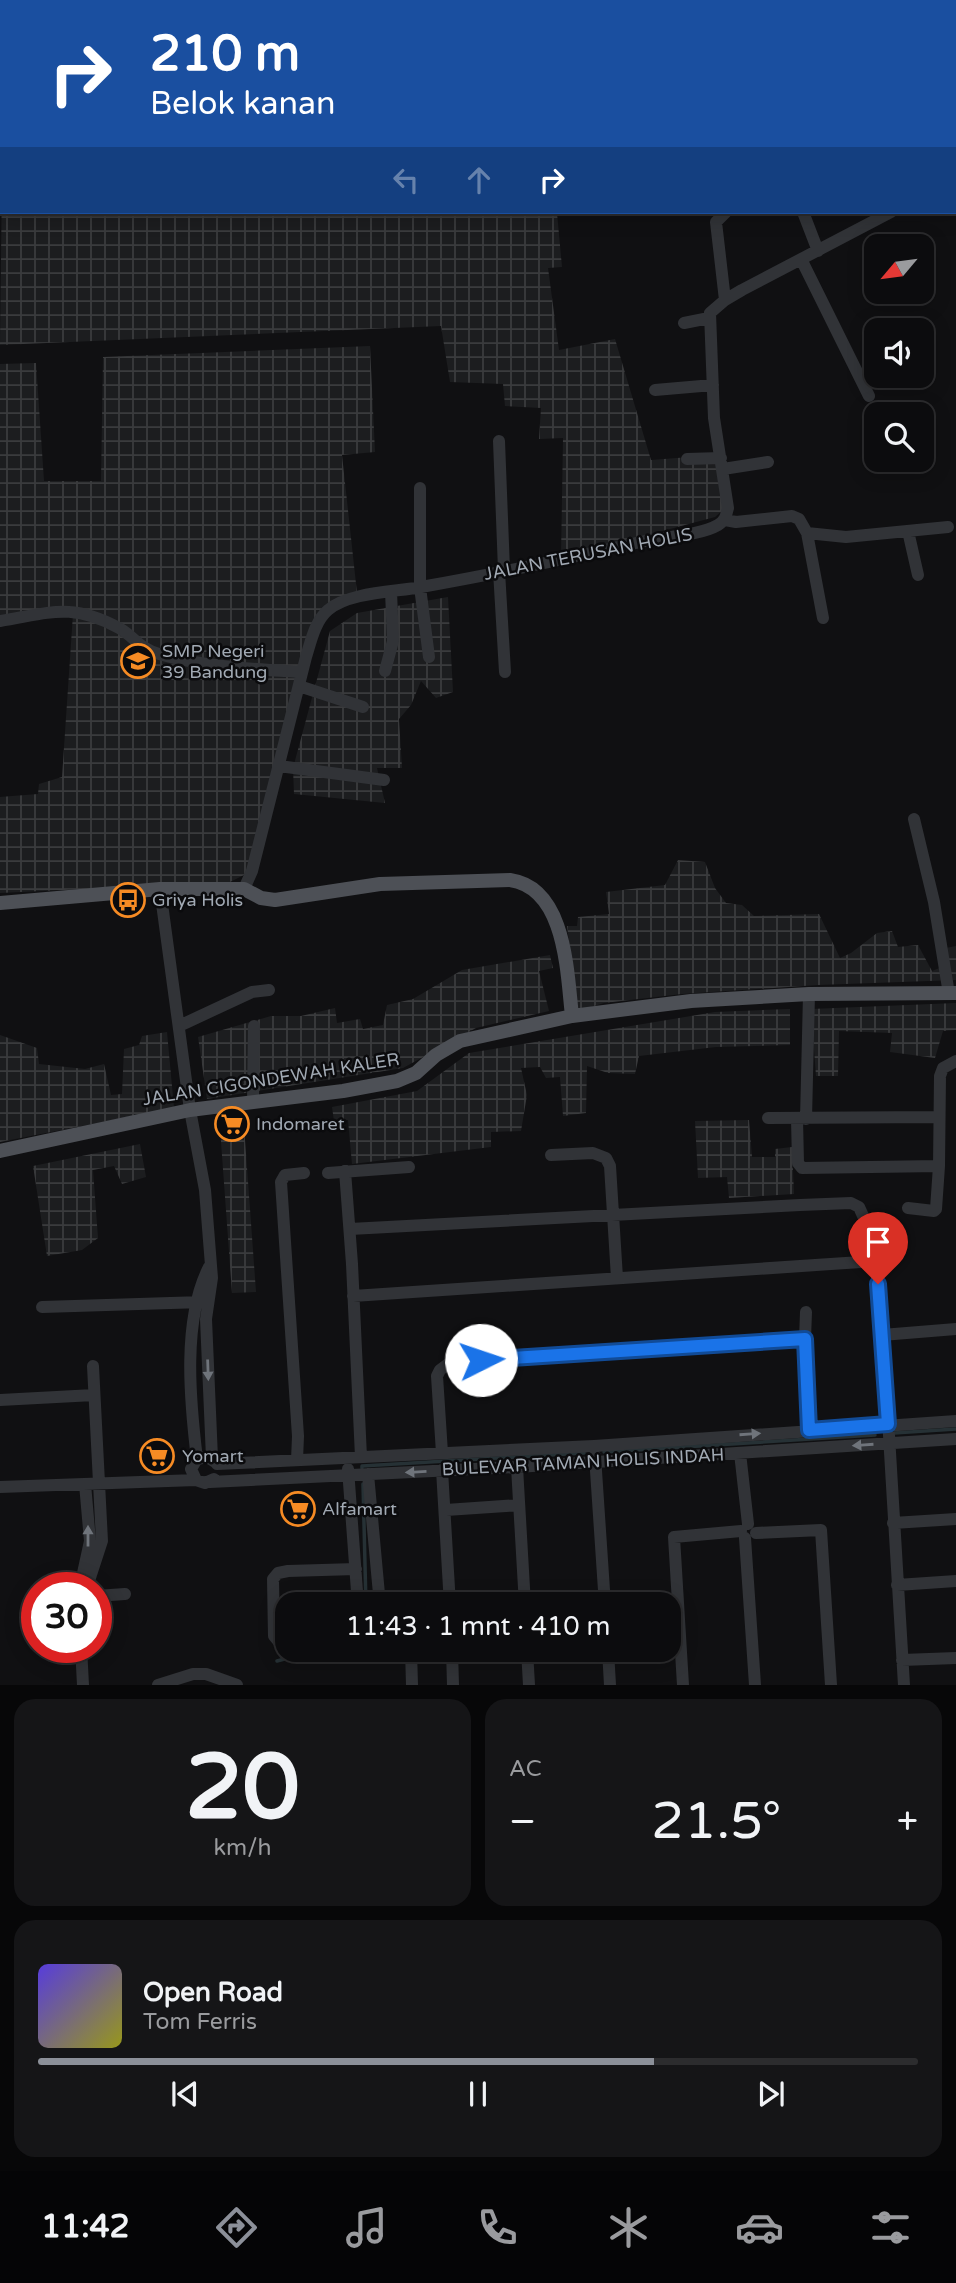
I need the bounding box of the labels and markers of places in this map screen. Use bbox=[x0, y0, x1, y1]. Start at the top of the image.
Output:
place label: SMP Negeri 39 Bandung bbox=[162, 640, 267, 683]
school or university icon: SMP Negeri 39 Bandung bbox=[119, 642, 157, 680]
bus stop icon: Griya Holis bbox=[109, 881, 147, 919]
place label: Griya Holis bbox=[152, 889, 243, 911]
supermarket icon: Indomaret bbox=[213, 1105, 251, 1143]
place label: Indomaret bbox=[256, 1113, 345, 1135]
pin bbox=[848, 1212, 908, 1284]
supermarket icon: Yomart bbox=[138, 1437, 176, 1475]
place label: Yomart bbox=[182, 1445, 244, 1467]
supermarket icon: Alfamart bbox=[279, 1490, 317, 1528]
place label: Alfamart bbox=[322, 1498, 397, 1520]

